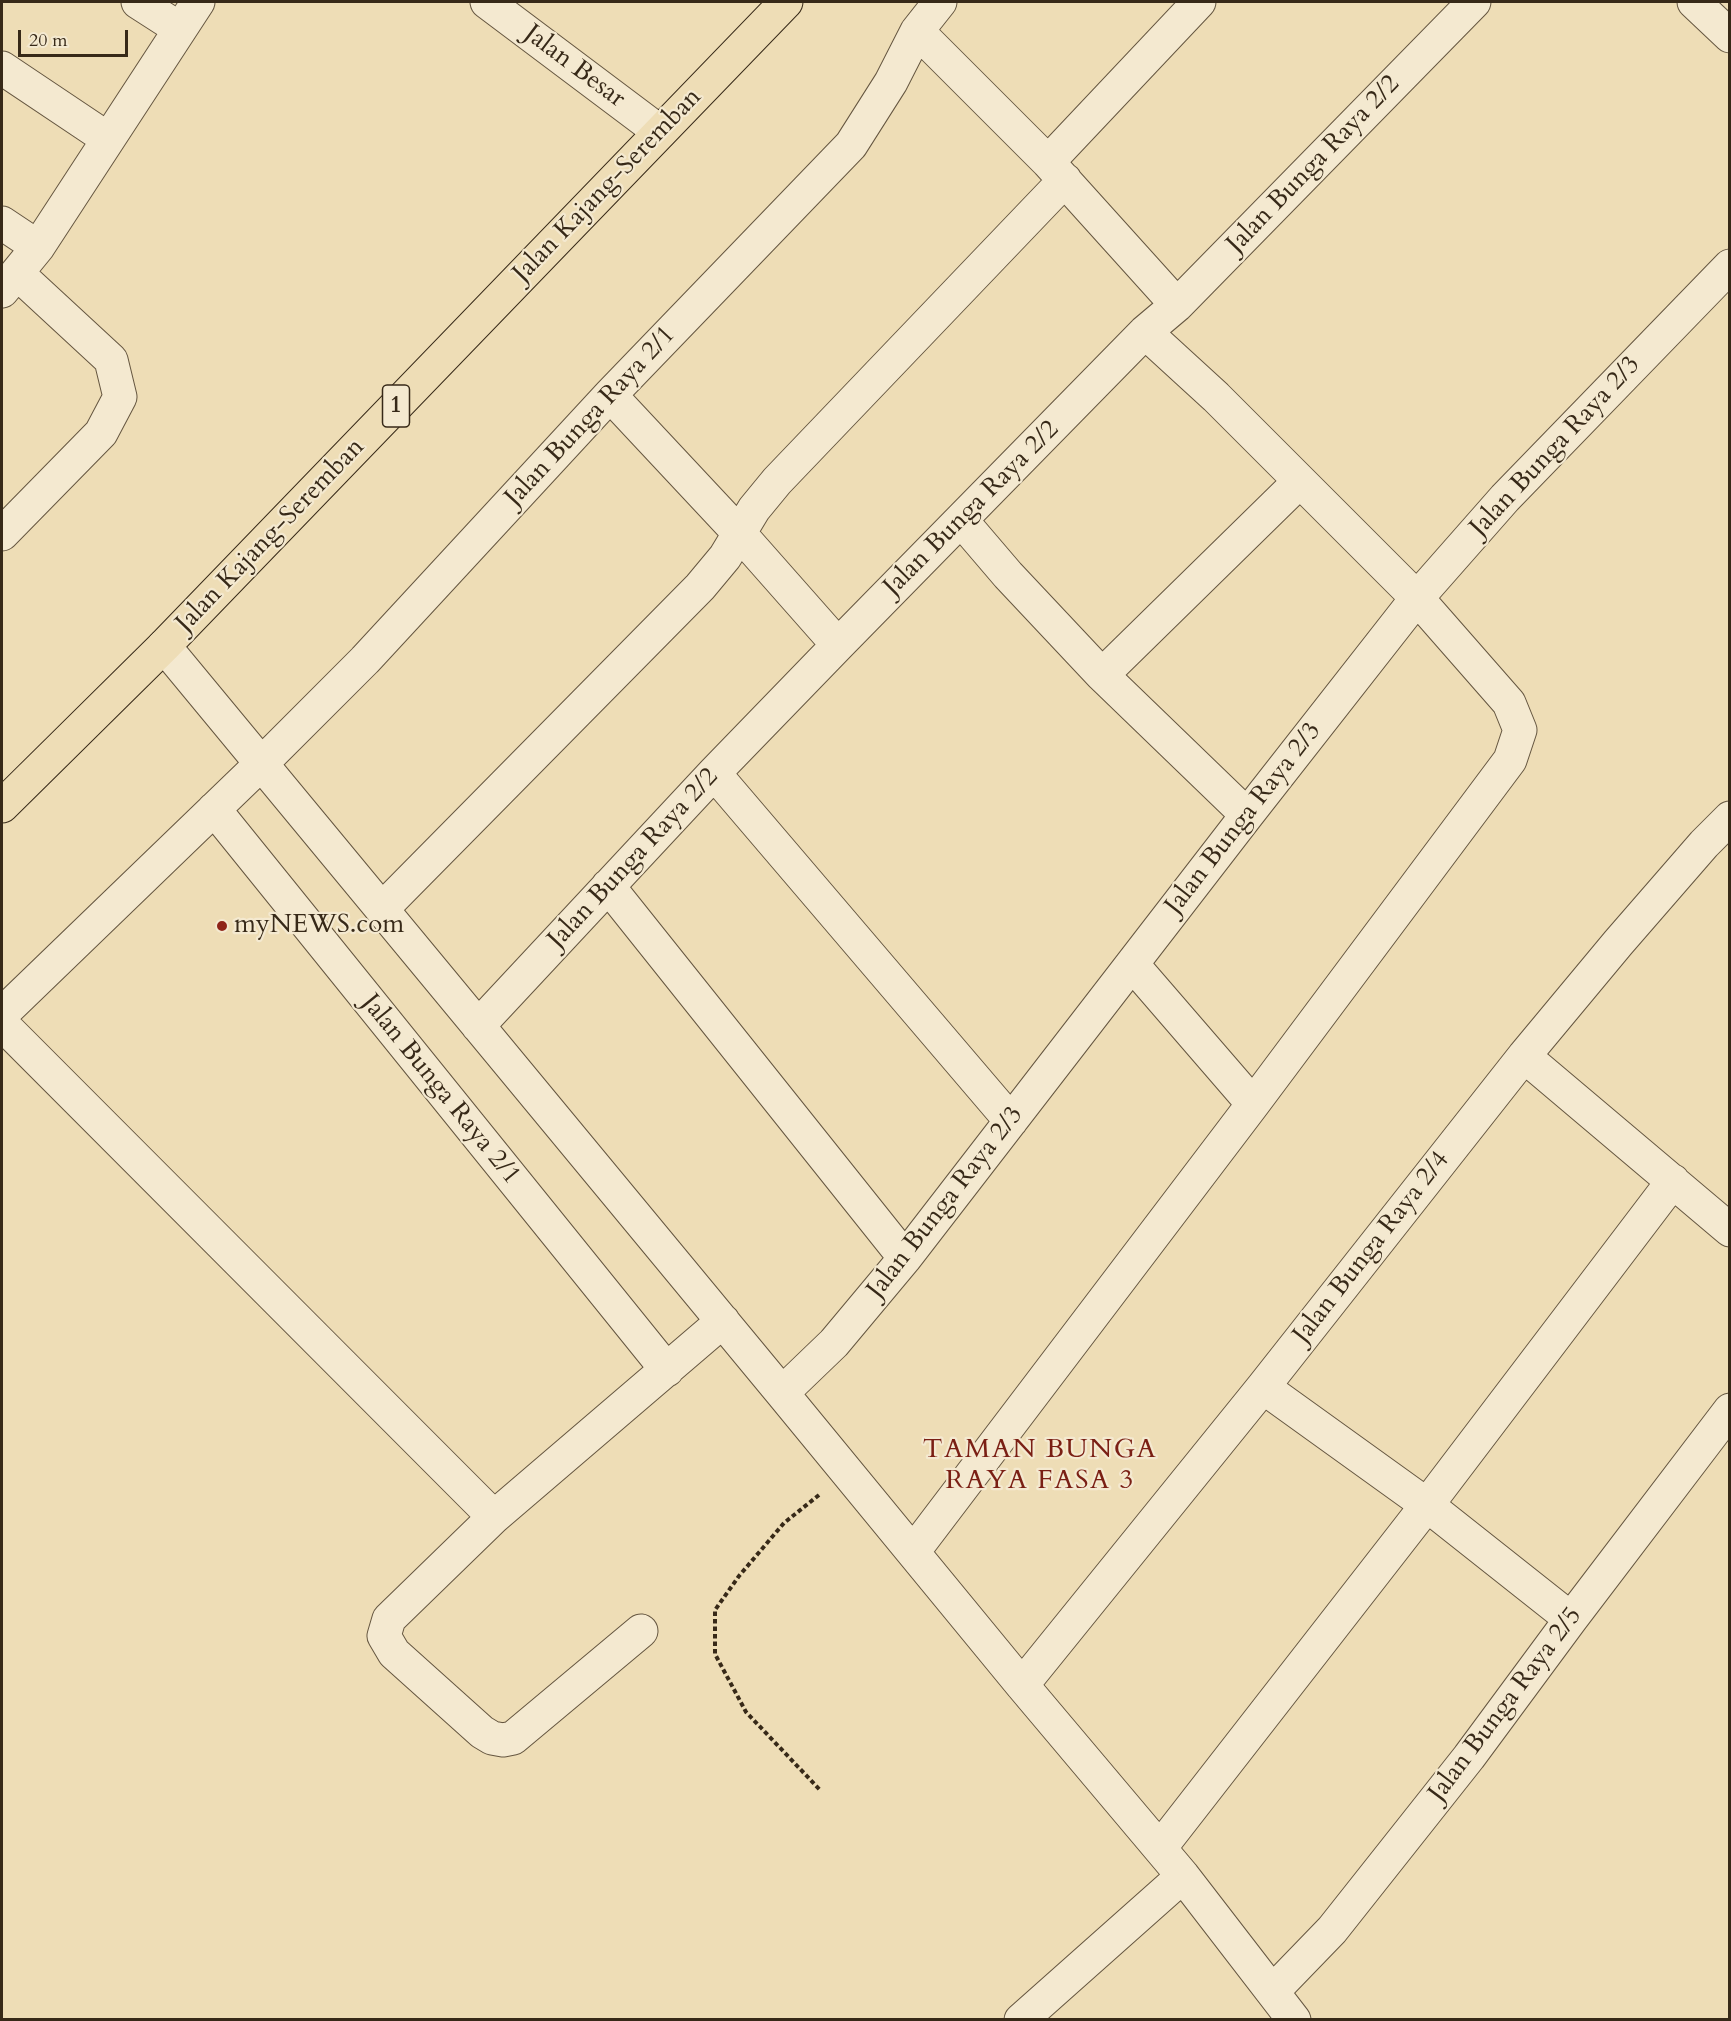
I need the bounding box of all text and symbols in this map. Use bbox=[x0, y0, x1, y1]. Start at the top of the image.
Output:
scale bar bbox=[21, 18, 130, 56]
street label: Jalan Besar bbox=[517, 19, 631, 115]
text: 20 m bbox=[29, 28, 68, 53]
street label: Jalan Bunga Raya 2/2 bbox=[1221, 69, 1407, 261]
street label: Jalan Kajang-Seremban bbox=[507, 82, 709, 290]
street label: Jalan Bunga Raya 2/1 bbox=[499, 320, 683, 514]
street label: Jalan Bunga Raya 2/3 bbox=[1464, 350, 1648, 544]
road number: 1 bbox=[382, 385, 410, 427]
street label: Jalan Bunga Raya 2/2 bbox=[878, 415, 1066, 603]
street label: Jalan Kajang-Seremban bbox=[170, 432, 372, 640]
street label: Jalan Bunga Raya 2/3 bbox=[1159, 717, 1329, 921]
street label: Jalan Bunga Raya 2/2 bbox=[542, 762, 726, 956]
place label: myNEWS.com bbox=[234, 910, 404, 942]
marker: myNEWS.com bbox=[215, 919, 229, 933]
street label: Jalan Bunga Raya 2/1 bbox=[354, 989, 526, 1191]
street label: Jalan Bunga Raya 2/3 bbox=[861, 1101, 1031, 1305]
street label: Jalan Bunga Raya 2/4 bbox=[1287, 1146, 1457, 1350]
district label: TAMAN BUNGA RAYA FASA 3 bbox=[923, 1435, 1157, 1498]
street label: Jalan Bunga Raya 2/5 bbox=[1423, 1602, 1589, 1808]

